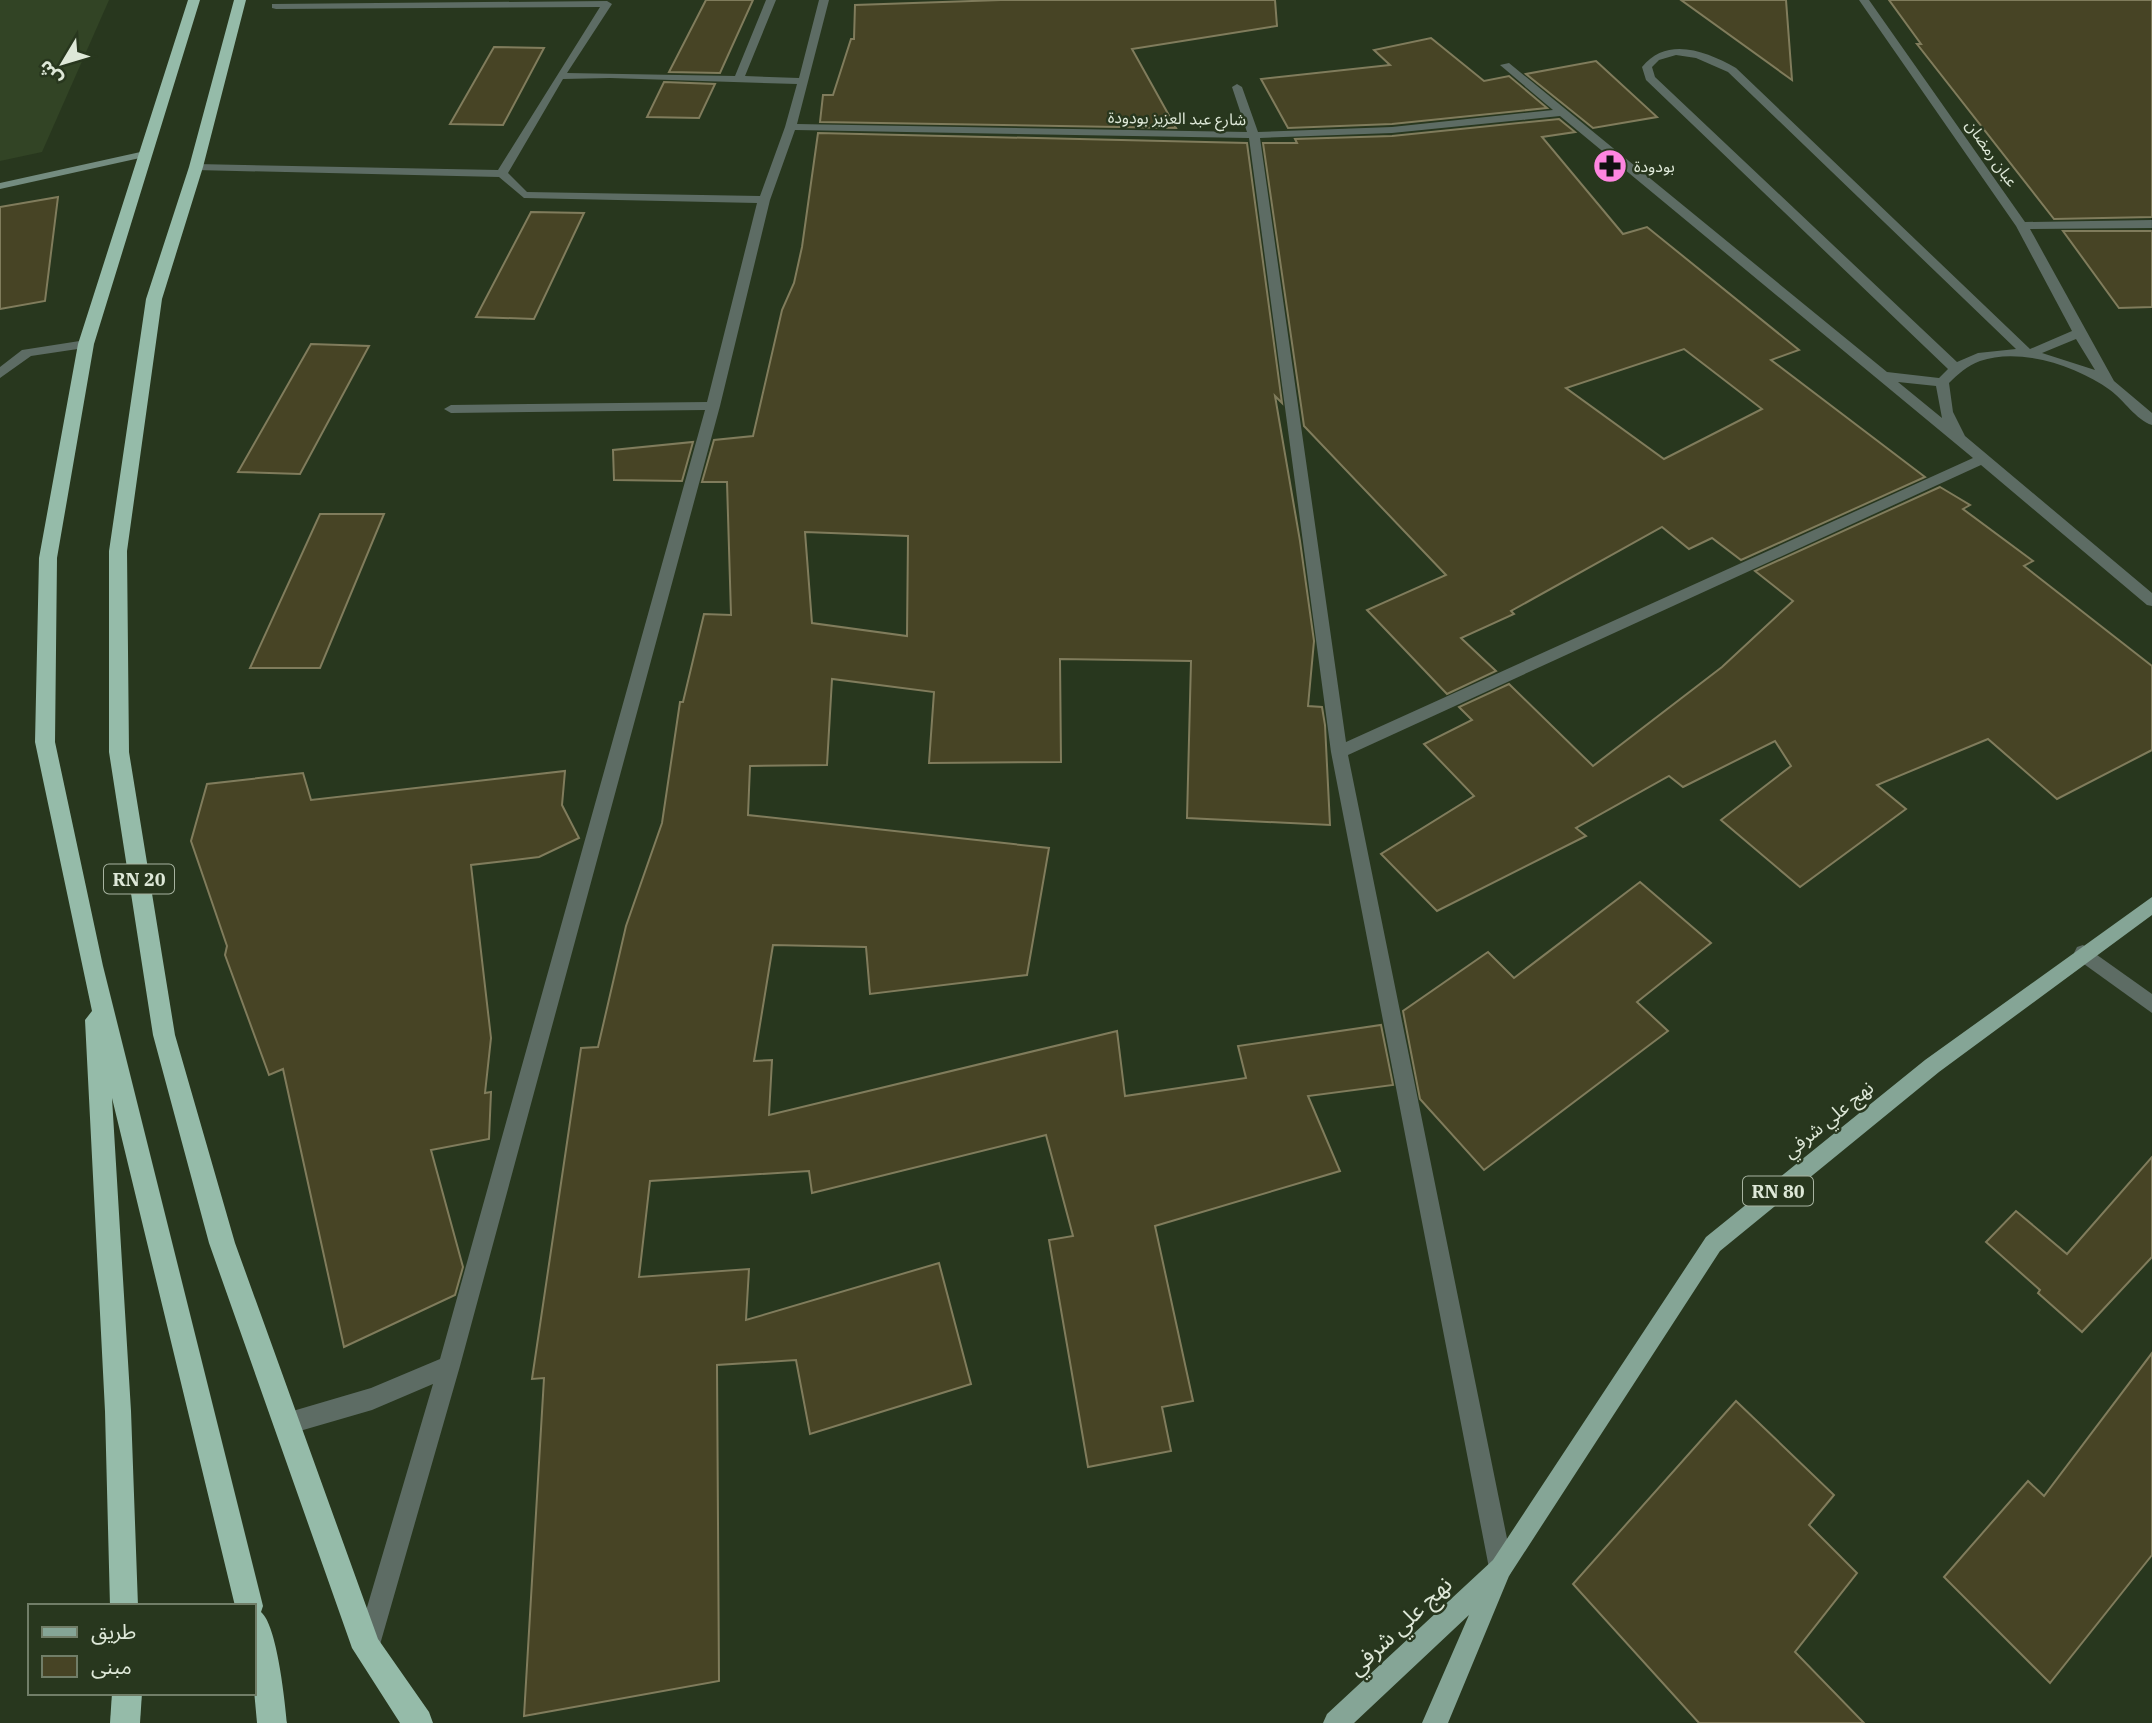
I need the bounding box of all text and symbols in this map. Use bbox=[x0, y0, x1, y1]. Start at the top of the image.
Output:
north arrow bbox=[28, 28, 98, 98]
text: ش bbox=[32, 56, 67, 91]
street label: شارع عبد العزيز بودودة bbox=[1108, 107, 1246, 132]
street label: عبان رمضان bbox=[1962, 116, 2022, 190]
pharmacy icon: بودودة bbox=[1591, 147, 1629, 185]
place label: بودودة bbox=[1634, 156, 1675, 176]
road number: RN 20 bbox=[104, 864, 174, 894]
street label: نهج علي شرفي bbox=[1778, 1075, 1880, 1165]
road number: RN 80 bbox=[1743, 1176, 1813, 1206]
street label: نهج علي شرفي bbox=[1340, 1569, 1460, 1684]
legend bbox=[28, 1604, 256, 1695]
text: طريق bbox=[91, 1617, 136, 1645]
text: مبنى bbox=[91, 1652, 132, 1680]

